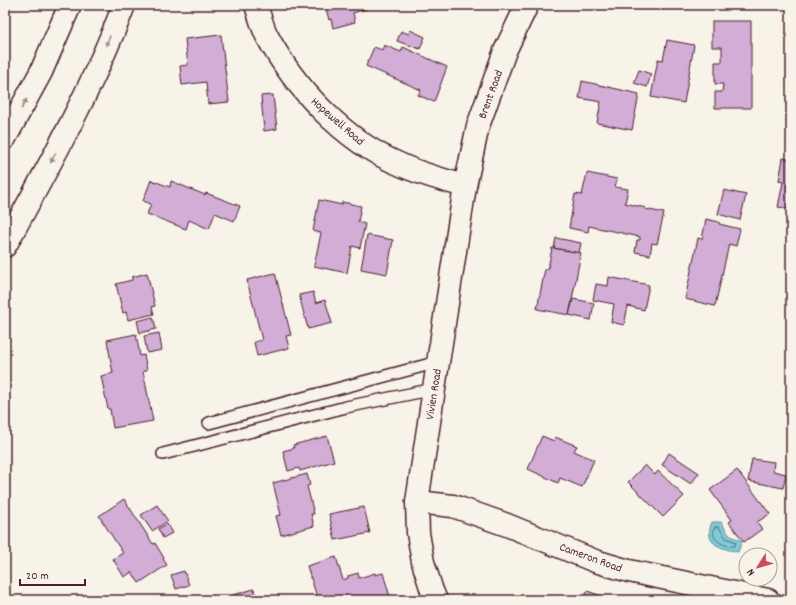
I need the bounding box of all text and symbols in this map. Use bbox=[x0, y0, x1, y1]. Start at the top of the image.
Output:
one-way arrow bbox=[105, 35, 111, 46]
street label: Brent Road bbox=[475, 68, 508, 121]
street label: Hopewell Road bbox=[306, 94, 368, 150]
one-way arrow bbox=[20, 98, 27, 110]
one-way arrow bbox=[50, 153, 56, 164]
street label: Vivien Road bbox=[422, 368, 447, 421]
street label: Cameron Road bbox=[557, 539, 624, 578]
north arrow bbox=[738, 547, 778, 587]
scale bar bbox=[20, 561, 85, 587]
text: N bbox=[743, 564, 760, 579]
text: 20 m bbox=[26, 568, 49, 585]

